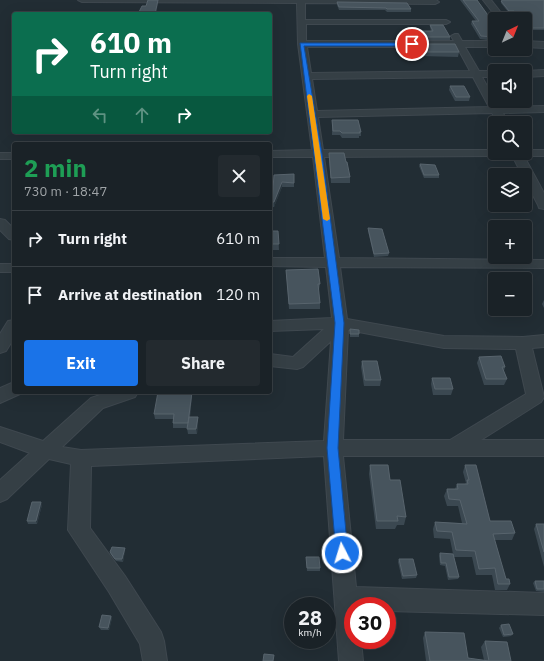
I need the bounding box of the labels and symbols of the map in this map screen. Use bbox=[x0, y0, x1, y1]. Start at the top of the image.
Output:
north arrow bbox=[488, 12, 532, 56]
pin bbox=[395, 27, 429, 61]
position arrow bbox=[321, 532, 363, 574]
speed limit sign: 30 bbox=[344, 597, 396, 649]

